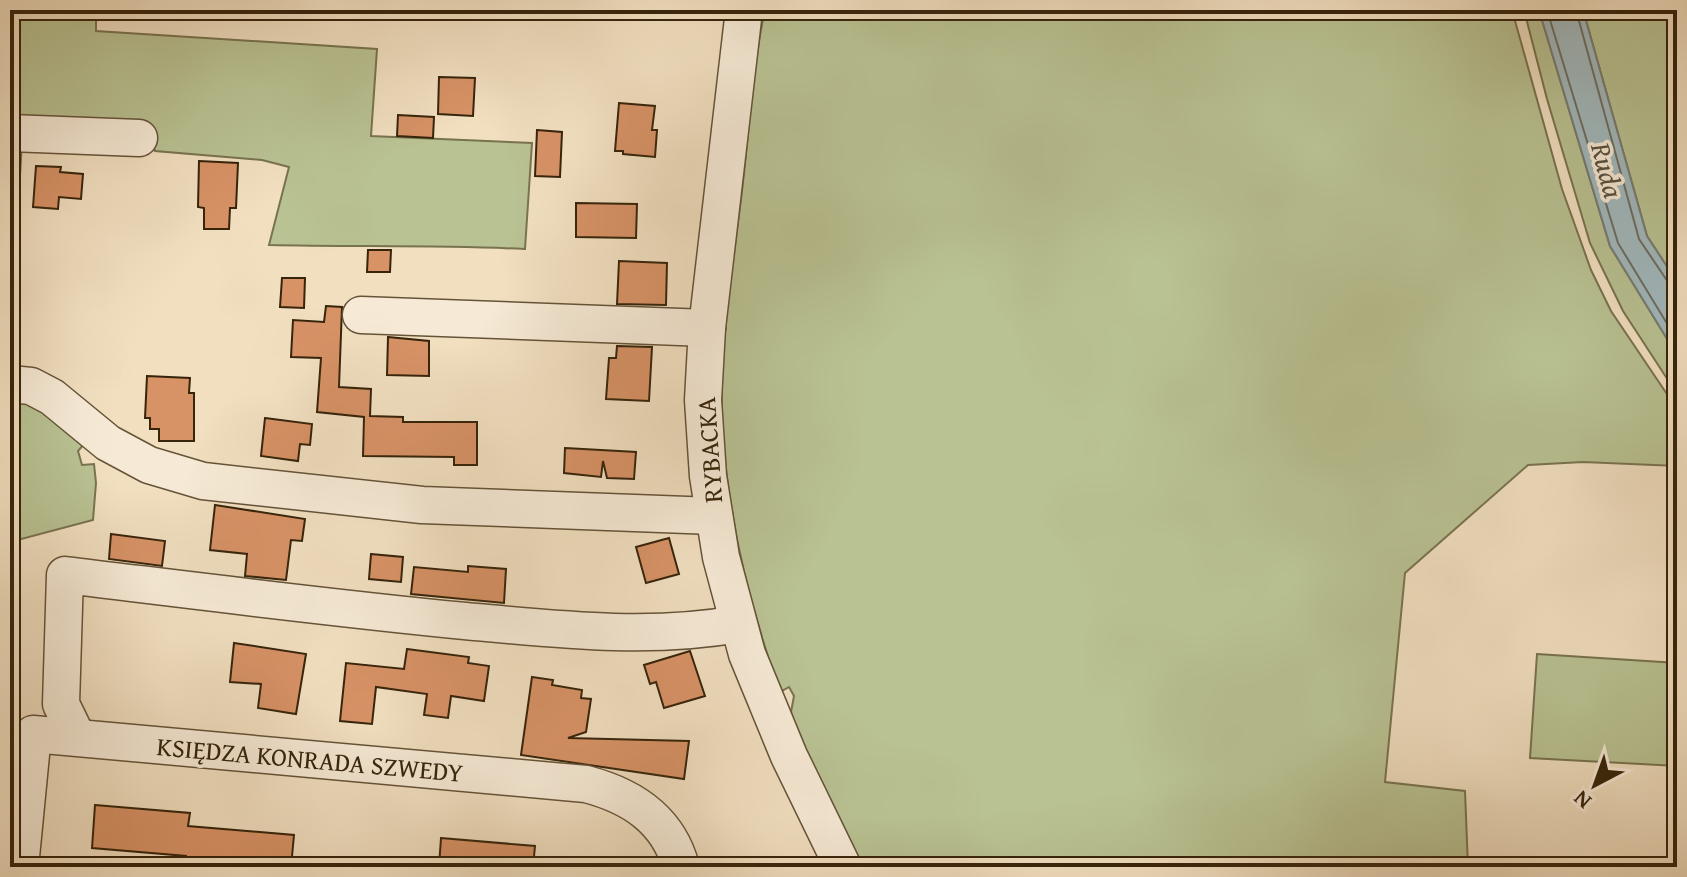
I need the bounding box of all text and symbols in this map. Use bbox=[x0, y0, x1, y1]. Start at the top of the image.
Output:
water label: Ruda bbox=[1581, 137, 1635, 202]
street label: RYBACKA bbox=[686, 396, 732, 504]
street label: KSIĘDZA KONRADA SZWEDY bbox=[155, 726, 465, 792]
north arrow bbox=[1555, 745, 1635, 825]
text: N bbox=[1566, 783, 1598, 817]

